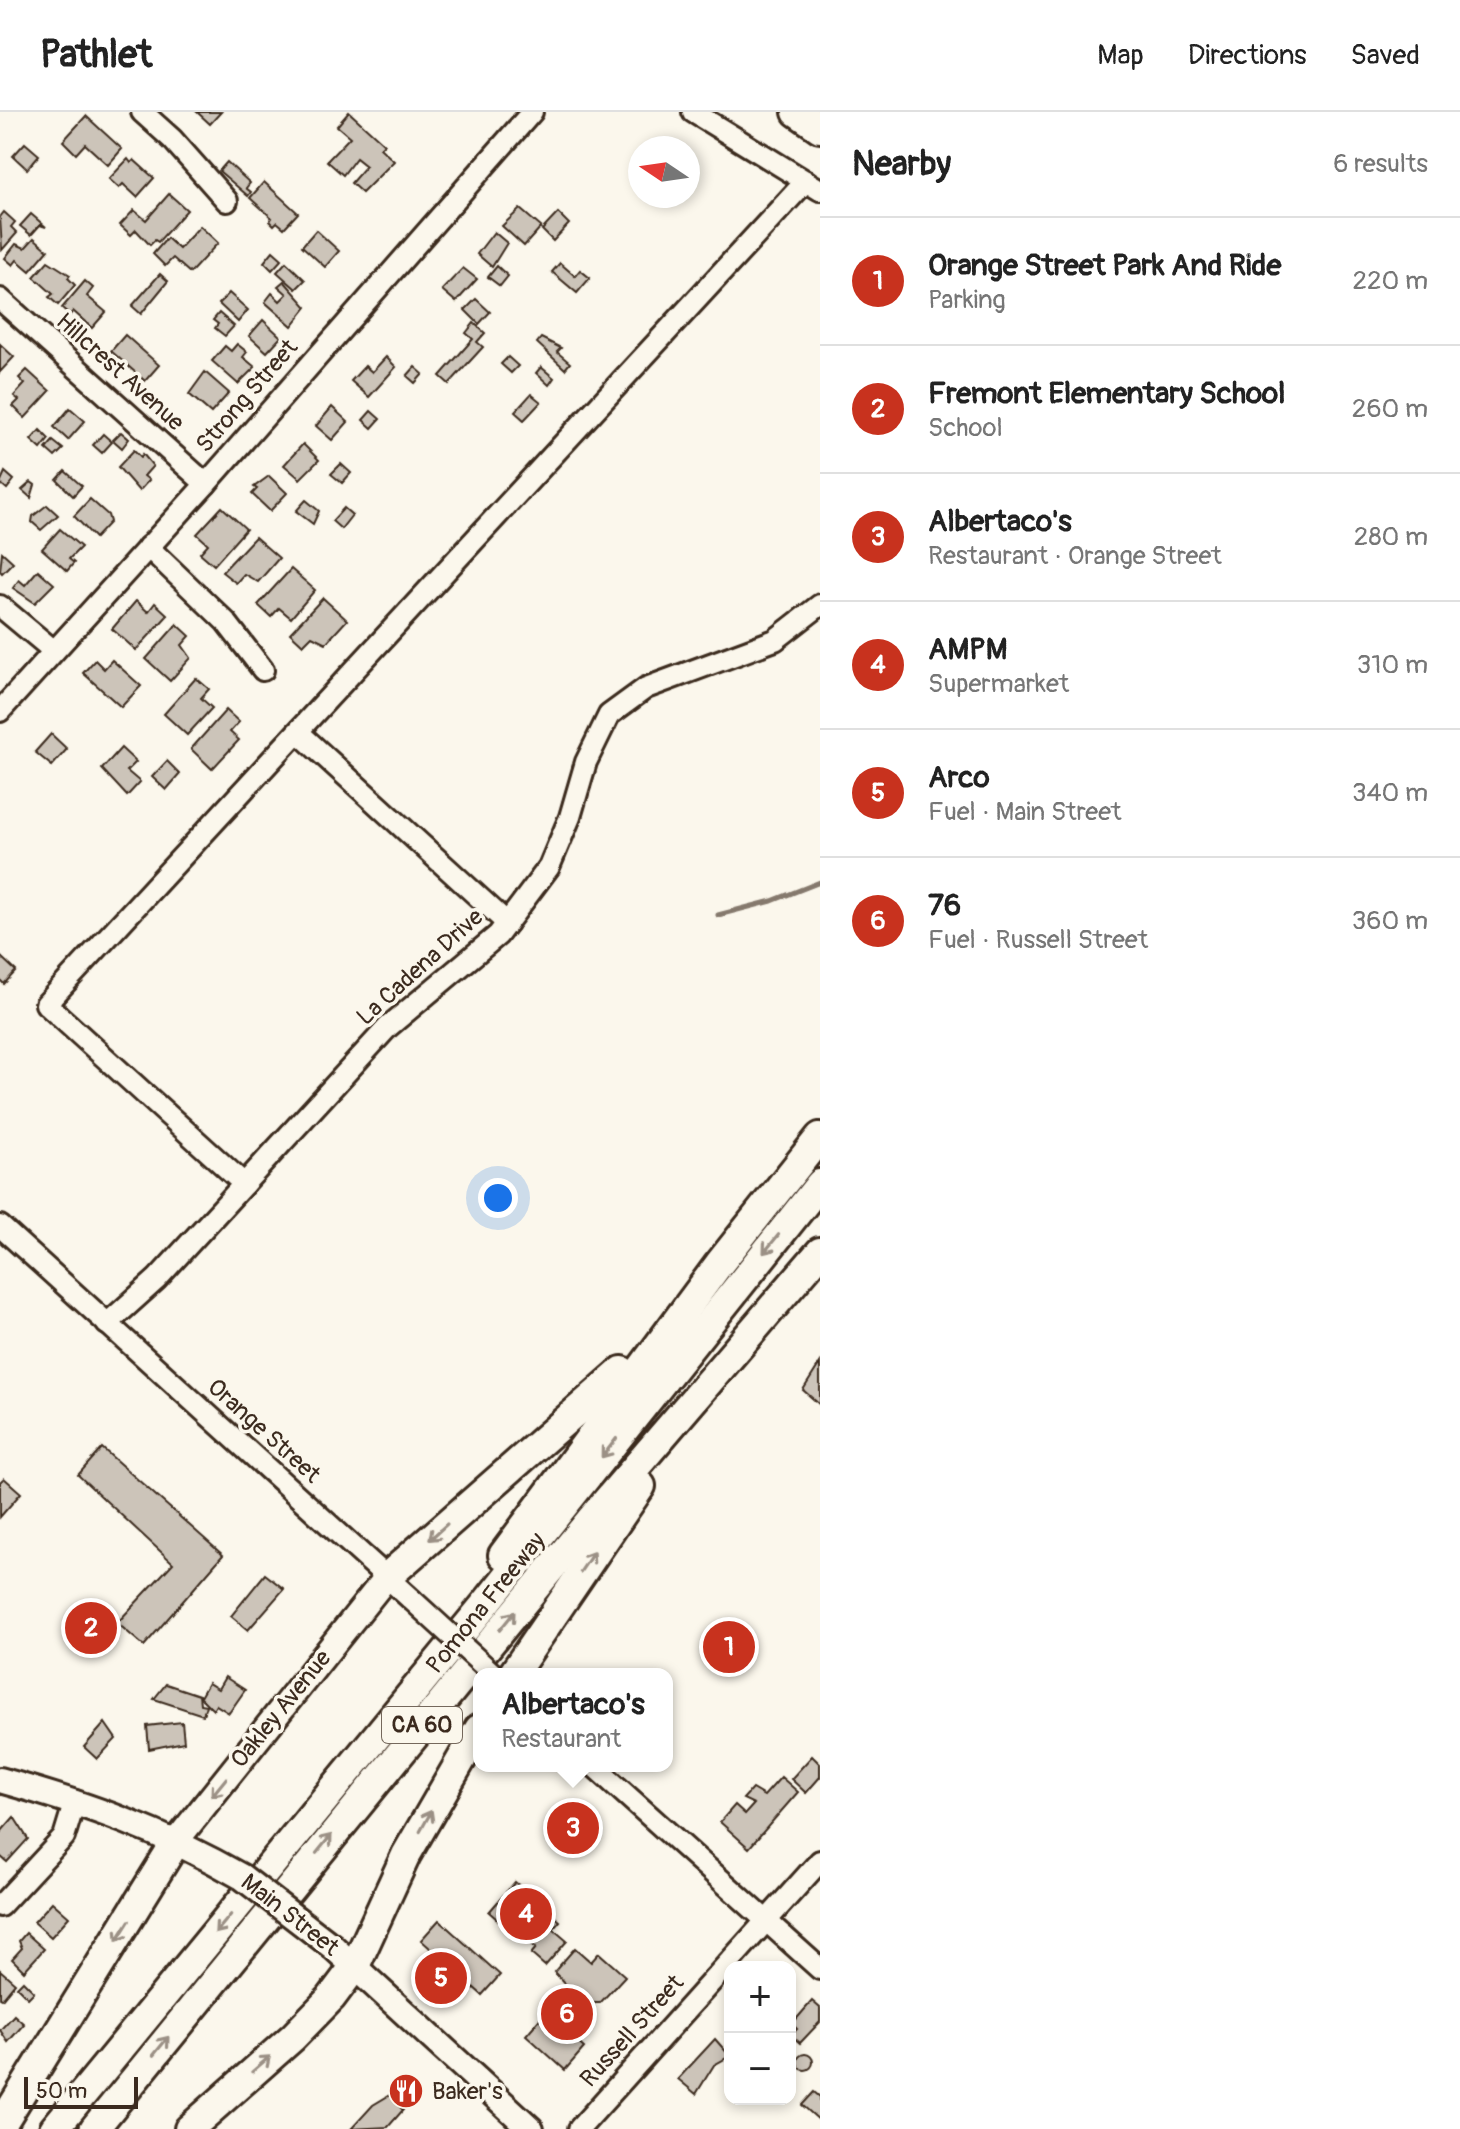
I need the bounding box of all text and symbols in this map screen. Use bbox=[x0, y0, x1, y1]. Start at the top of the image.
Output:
text: Pathlet bbox=[40, 31, 152, 79]
text: Map bbox=[1097, 38, 1144, 73]
text: Directions bbox=[1188, 38, 1307, 73]
text: Saved bbox=[1351, 38, 1420, 73]
north arrow bbox=[628, 136, 700, 208]
text: Nearby bbox=[852, 143, 951, 186]
text: 6 results bbox=[1333, 148, 1428, 180]
text: Orange Street Park And Ride bbox=[928, 247, 1281, 284]
text: 1 bbox=[873, 265, 883, 297]
text: 220 m bbox=[1352, 265, 1428, 297]
text: Parking bbox=[928, 284, 1006, 316]
street label: Hillcrest Avenue bbox=[50, 307, 190, 437]
street label: Strong Street bbox=[190, 333, 304, 458]
text: Fremont Elementary School bbox=[928, 375, 1285, 412]
text: 2 bbox=[871, 393, 885, 425]
text: 260 m bbox=[1352, 393, 1428, 425]
text: School bbox=[928, 412, 1003, 444]
text: Albertaco's bbox=[928, 503, 1072, 540]
text: 3 bbox=[871, 521, 885, 553]
text: 280 m bbox=[1354, 521, 1428, 553]
text: Restaurant · Orange Street bbox=[928, 540, 1222, 572]
text: AMPM bbox=[928, 631, 1007, 668]
text: 4 bbox=[870, 649, 886, 681]
text: 310 m bbox=[1357, 649, 1428, 681]
text: Supermarket bbox=[928, 668, 1069, 700]
text: Arco bbox=[928, 759, 990, 796]
text: 5 bbox=[871, 777, 885, 809]
text: 340 m bbox=[1352, 777, 1428, 809]
text: Fuel · Main Street bbox=[928, 796, 1121, 828]
text: 76 bbox=[928, 887, 961, 924]
street label: La Cadena Drive bbox=[351, 902, 489, 1031]
text: 6 bbox=[870, 905, 886, 937]
text: 360 m bbox=[1352, 905, 1428, 937]
text: Fuel · Russell Street bbox=[928, 924, 1148, 956]
your location bbox=[478, 1178, 518, 1218]
one-way arrow bbox=[762, 1233, 780, 1254]
street label: Orange Street bbox=[202, 1373, 327, 1490]
one-way arrow bbox=[601, 1437, 618, 1458]
one-way arrow bbox=[428, 1522, 448, 1540]
street label: Pomona Freeway bbox=[420, 1527, 552, 1679]
one-way arrow bbox=[579, 1552, 595, 1574]
pin: 2 bbox=[65, 1598, 117, 1658]
one-way arrow bbox=[498, 1612, 516, 1632]
pin: 1 bbox=[703, 1617, 755, 1677]
street label: Oakley Avenue bbox=[225, 1644, 337, 1774]
popup bbox=[473, 1668, 673, 1772]
text: Albertaco's bbox=[501, 1686, 645, 1723]
road number: CA 60 bbox=[382, 1707, 462, 1743]
text: Restaurant bbox=[501, 1723, 621, 1755]
one-way arrow bbox=[210, 1776, 228, 1797]
pin: 3 bbox=[547, 1798, 599, 1858]
one-way arrow bbox=[418, 1810, 434, 1833]
one-way arrow bbox=[315, 1834, 333, 1855]
street label: Main Street bbox=[235, 1868, 345, 1962]
pin: 4 bbox=[500, 1884, 552, 1944]
one-way arrow bbox=[214, 1913, 232, 1934]
one-way arrow bbox=[115, 1920, 132, 1942]
pin: 5 bbox=[415, 1948, 467, 2008]
map controls bbox=[724, 1961, 796, 2105]
button: + bbox=[724, 1961, 796, 2033]
street label: Russell Street bbox=[574, 1969, 690, 2093]
pin: 6 bbox=[541, 1984, 593, 2044]
button: − bbox=[724, 2033, 796, 2105]
one-way arrow bbox=[152, 2036, 169, 2057]
one-way arrow bbox=[251, 2055, 271, 2073]
restaurant icon: Baker's bbox=[387, 2072, 425, 2110]
scale bar bbox=[24, 2073, 138, 2109]
text: 50 m bbox=[36, 2077, 87, 2105]
place label: Baker's bbox=[432, 2077, 503, 2106]

